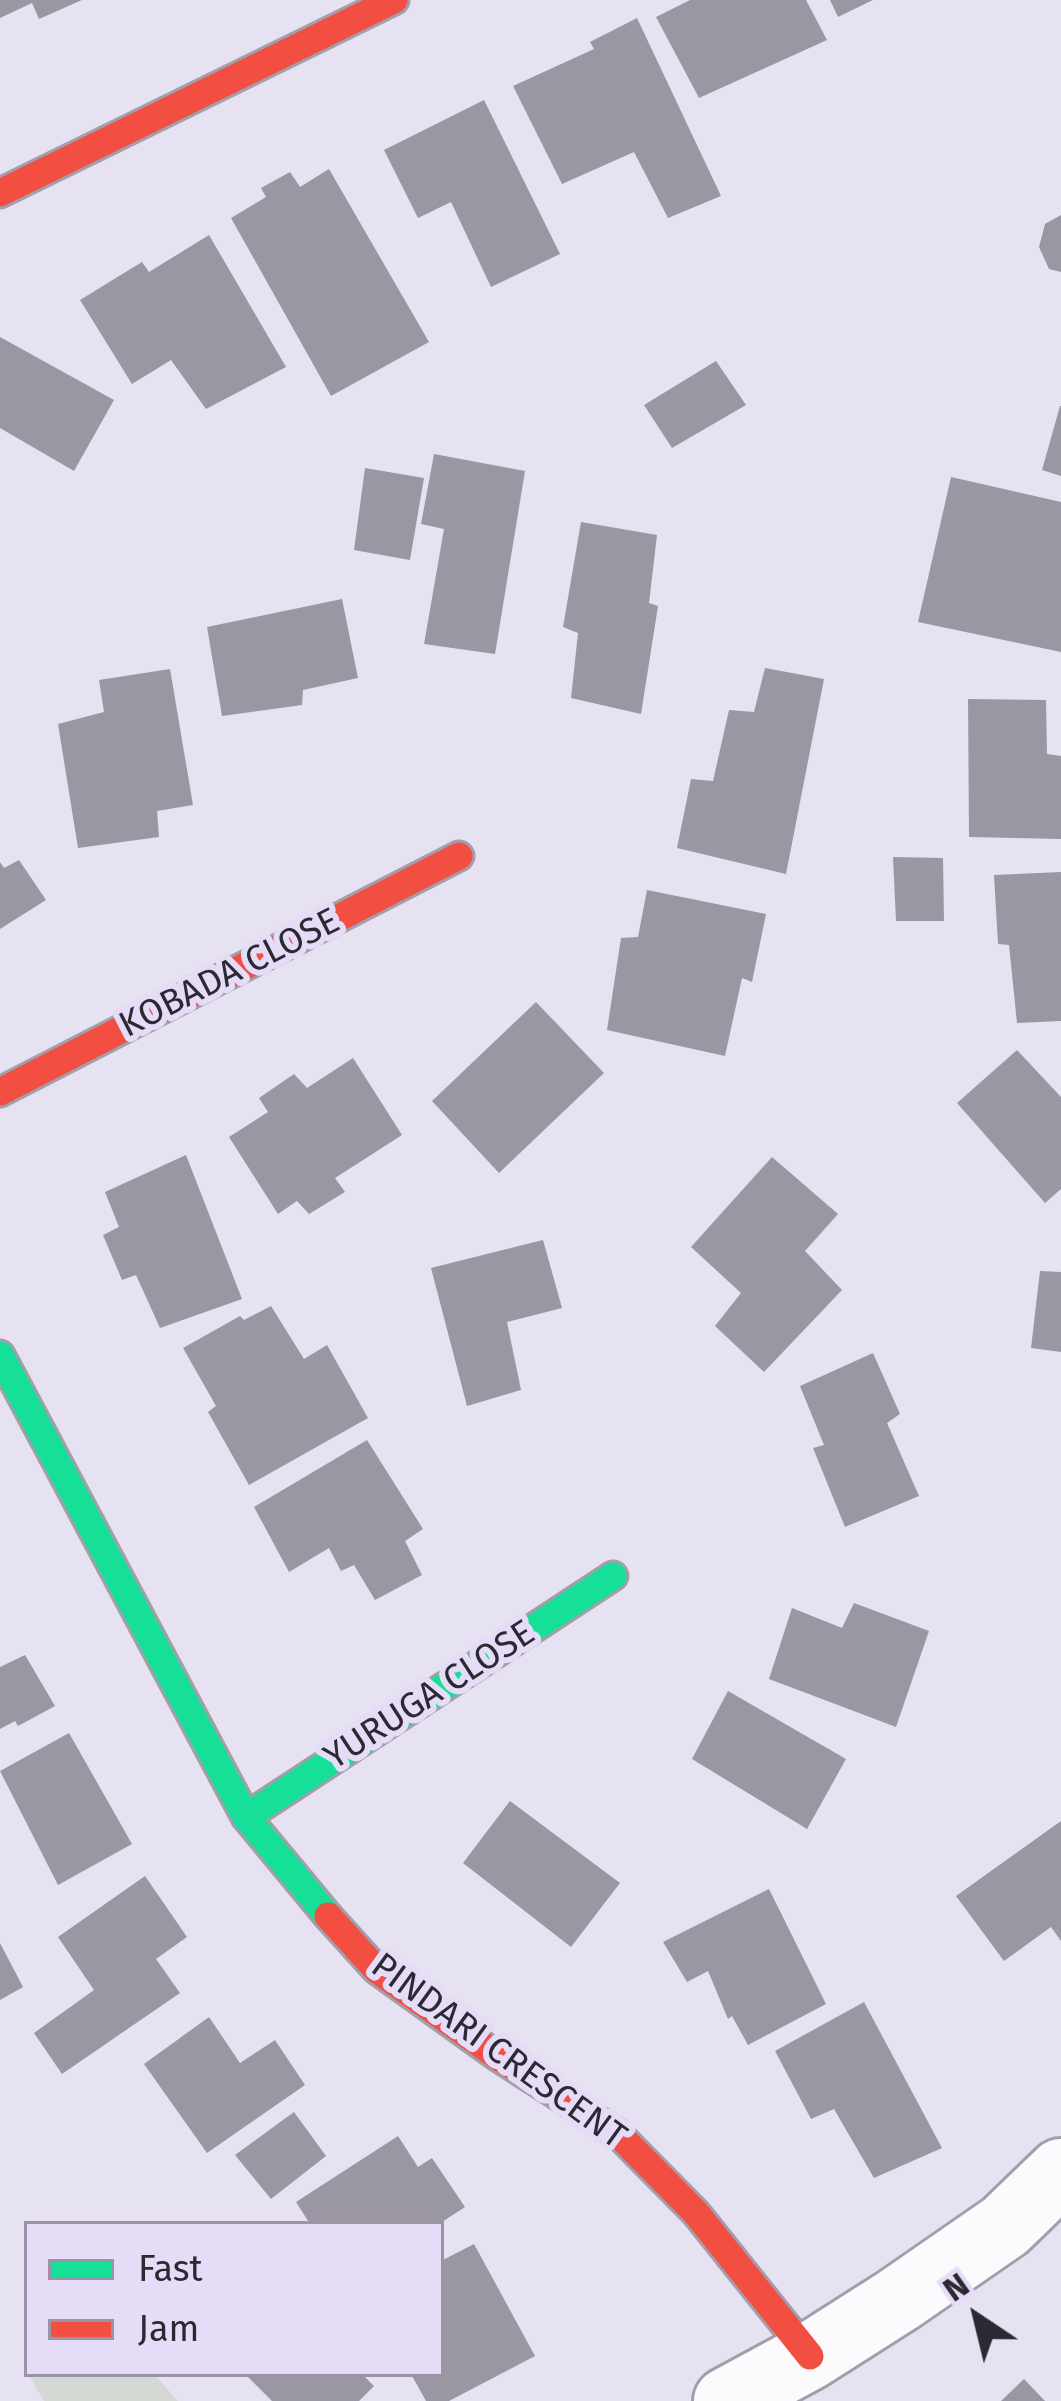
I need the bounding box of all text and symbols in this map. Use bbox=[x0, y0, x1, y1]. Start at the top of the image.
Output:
street label: KOBADA CLOSE bbox=[113, 900, 347, 1048]
street label: YURUGA CLOSE bbox=[317, 1612, 543, 1780]
street label: PINDARI CRESCENT bbox=[362, 1945, 634, 2159]
legend bbox=[24, 2221, 444, 2377]
text: Fast bbox=[138, 2247, 203, 2291]
north arrow bbox=[917, 2257, 1037, 2377]
text: N bbox=[936, 2265, 977, 2310]
text: Jam bbox=[138, 2307, 199, 2351]

